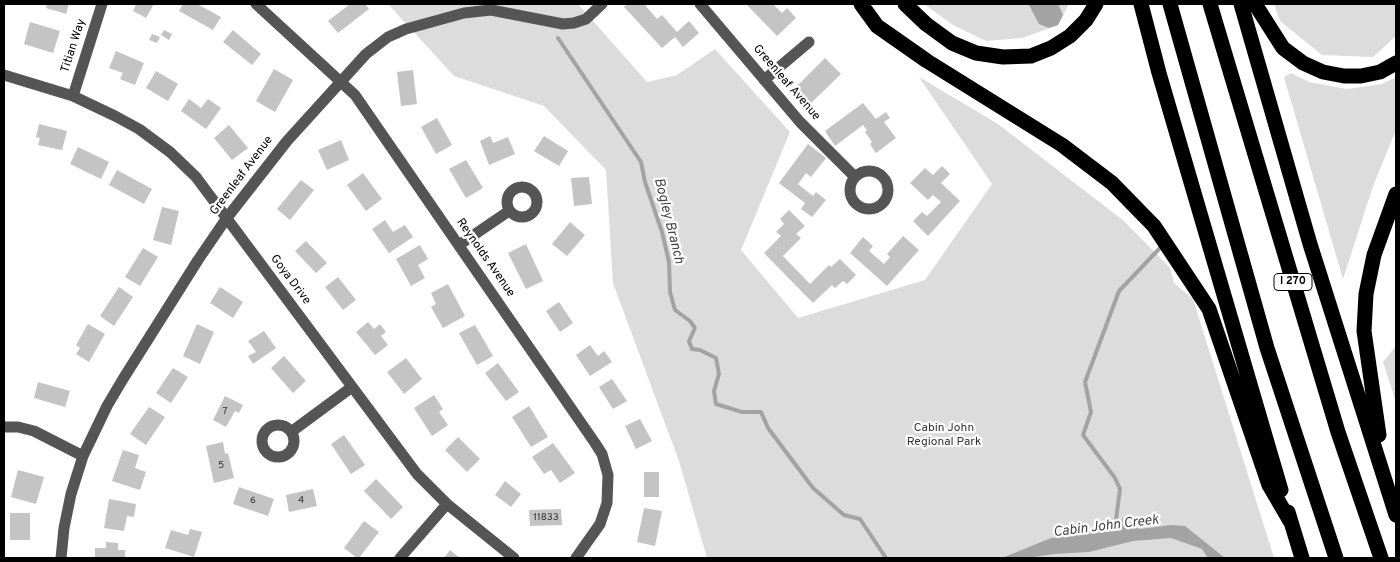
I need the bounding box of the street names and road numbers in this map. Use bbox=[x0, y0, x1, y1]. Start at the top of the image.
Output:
street label: Titian Way bbox=[59, 17, 89, 75]
street label: Greenleaf Avenue bbox=[749, 42, 823, 124]
street label: Greenleaf Avenue bbox=[208, 134, 276, 218]
street label: Reynolds Avenue bbox=[453, 216, 517, 300]
street label: Goya Drive bbox=[267, 252, 313, 308]
road number: I 270 bbox=[1274, 274, 1312, 290]

